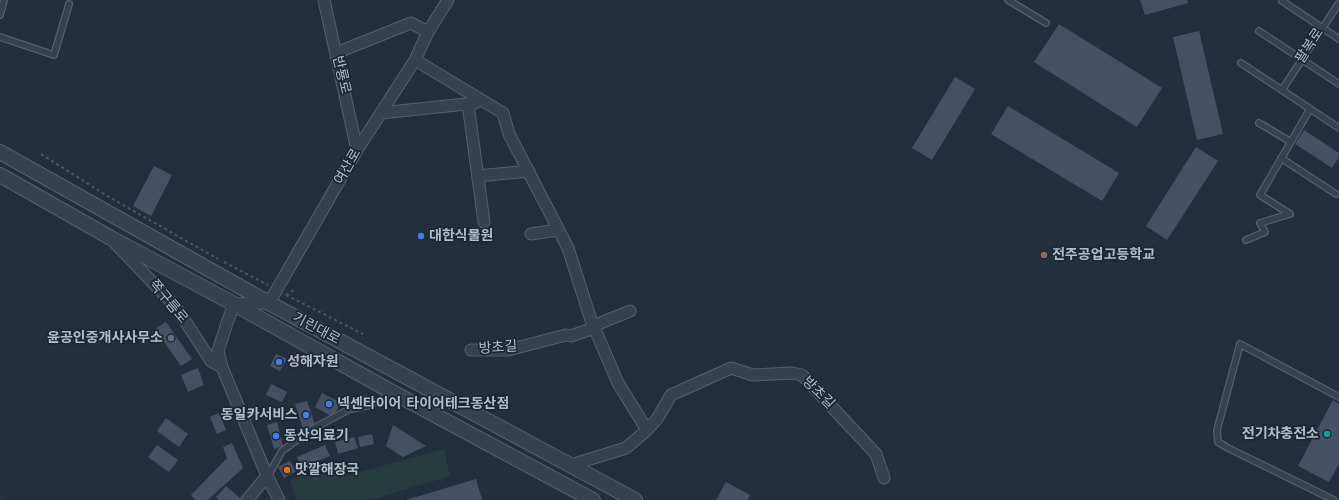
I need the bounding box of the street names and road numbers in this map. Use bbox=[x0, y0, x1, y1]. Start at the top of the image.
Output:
street label: 팔복로 bbox=[1292, 25, 1328, 67]
street label: 반룡로 bbox=[328, 54, 354, 96]
street label: 여산로 bbox=[331, 146, 365, 188]
street label: 쪽구름로 bbox=[145, 277, 191, 327]
street label: 기린대로 bbox=[289, 309, 343, 349]
street label: 방초길 bbox=[478, 338, 518, 358]
street label: 방초길 bbox=[798, 373, 838, 413]

